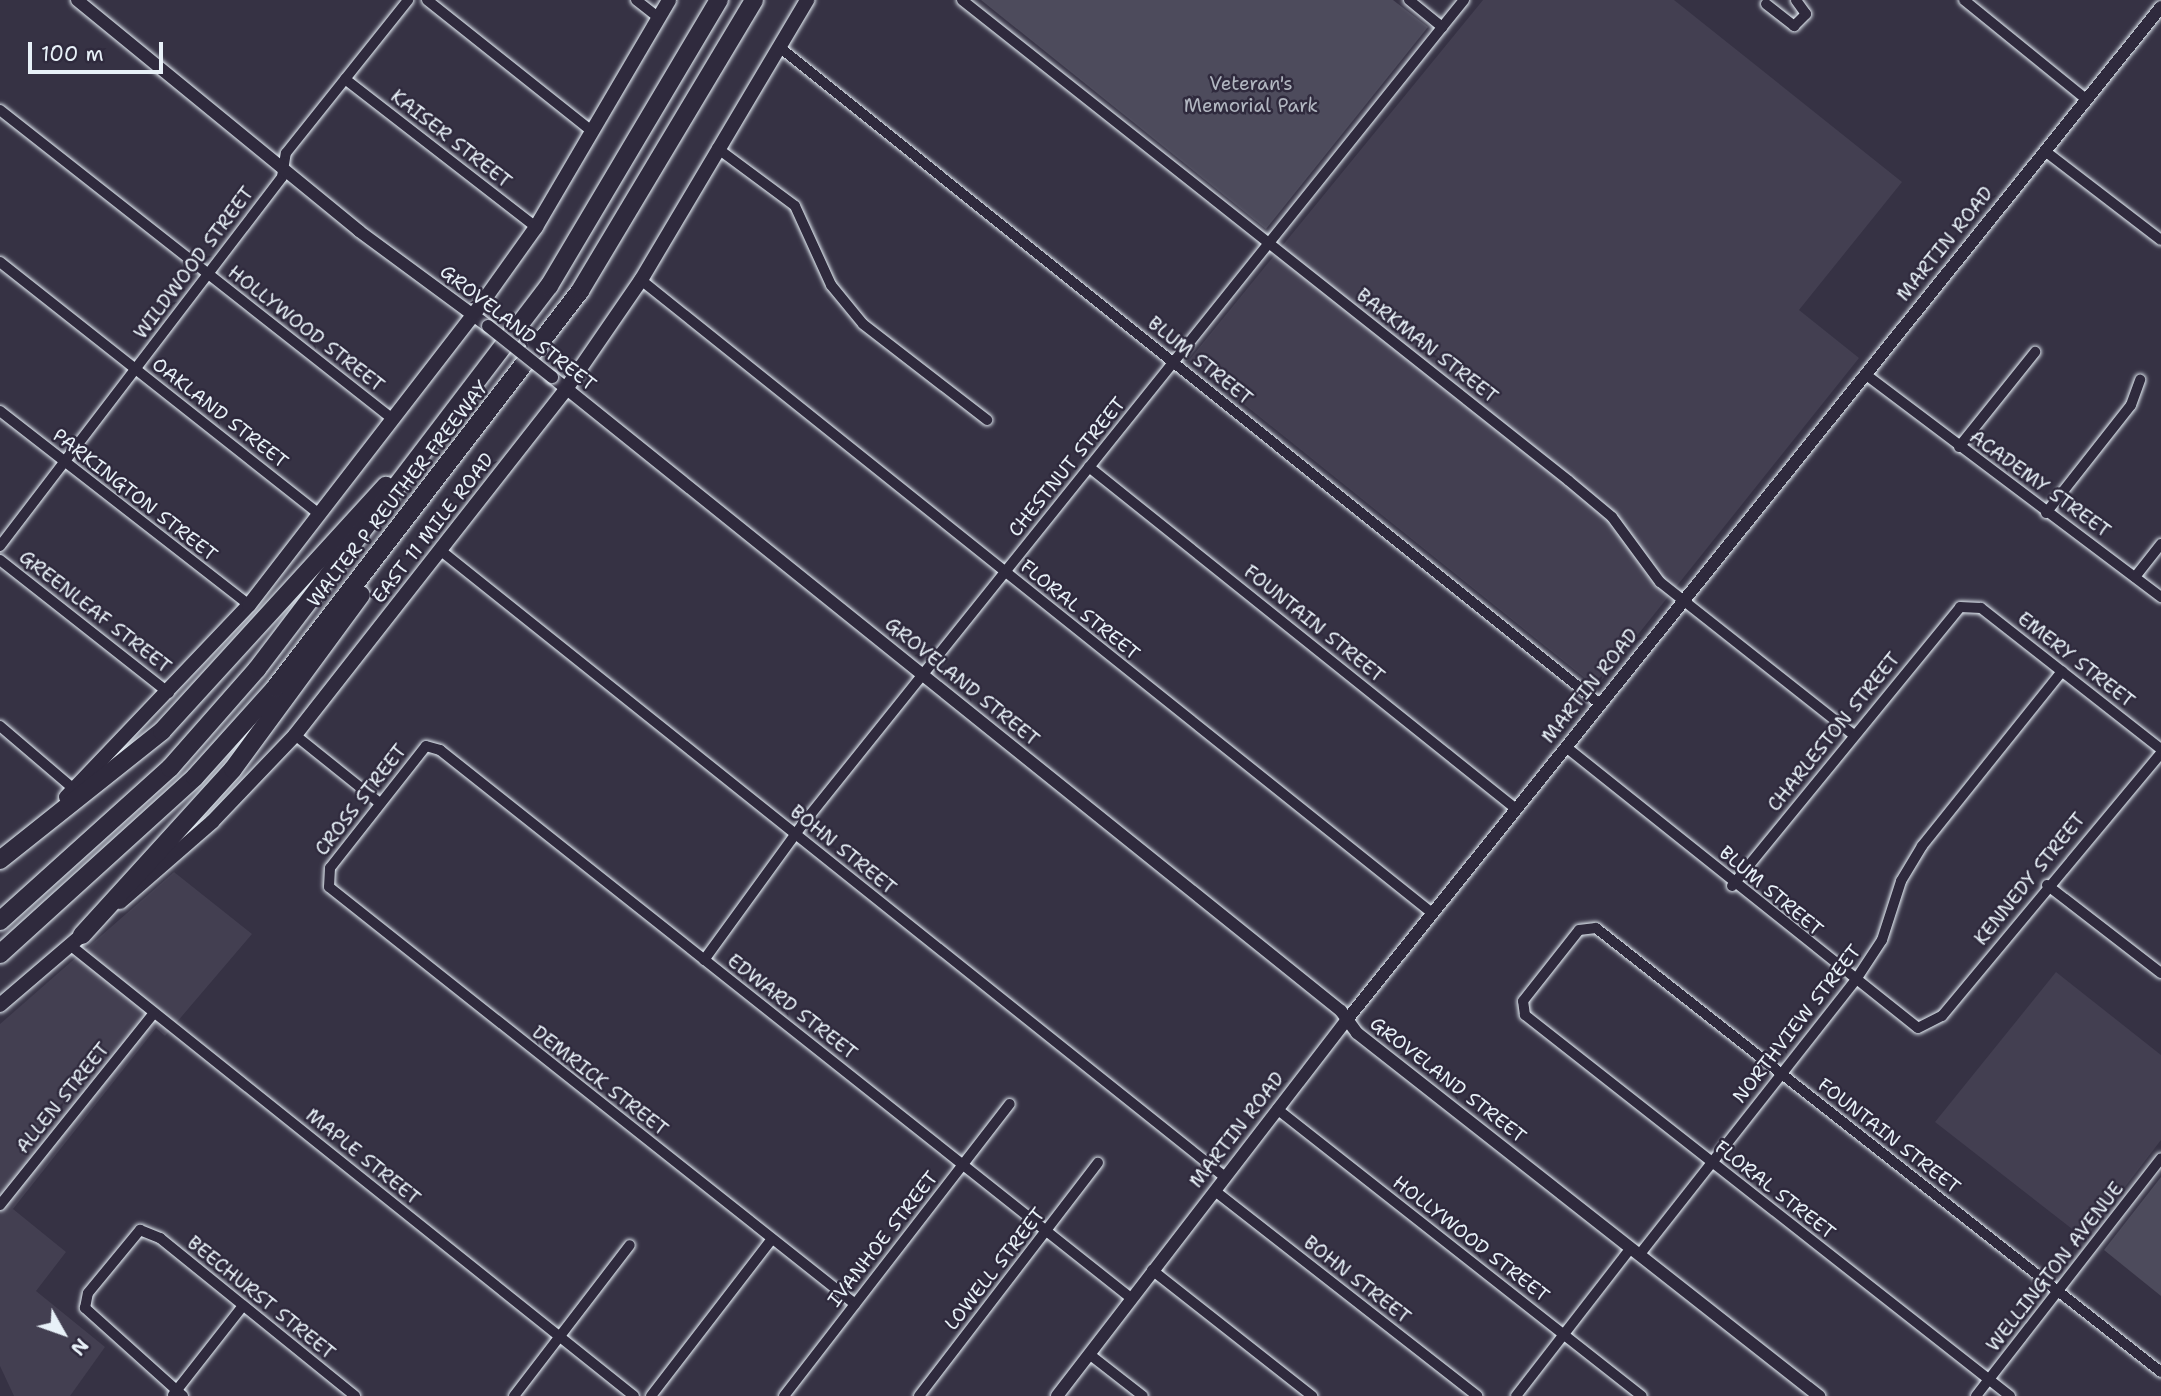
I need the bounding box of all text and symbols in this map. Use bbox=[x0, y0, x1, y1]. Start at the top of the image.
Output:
scale bar bbox=[32, 28, 166, 72]
text: 100 m bbox=[41, 40, 104, 68]
park label: Veteran's Memorial Park bbox=[1184, 73, 1318, 117]
street label: KAISER STREET bbox=[386, 85, 516, 193]
street label: WILDWOOD STREET bbox=[129, 182, 259, 344]
street label: MARTIN ROAD bbox=[1892, 182, 1998, 306]
street label: GROVELAND STREET bbox=[435, 260, 601, 396]
street label: HOLLYWOOD STREET bbox=[223, 261, 389, 397]
street label: BARKMAN STREET bbox=[1352, 284, 1502, 408]
street label: BLUM STREET bbox=[1143, 312, 1257, 410]
street label: OAKLAND STREET bbox=[147, 353, 293, 473]
street label: WALTER P REUTHER FREEWAY bbox=[303, 376, 493, 612]
street label: CHESTNUT STREET bbox=[1004, 393, 1130, 541]
street label: PARKINGTON STREET bbox=[48, 424, 222, 566]
street label: ACADEMY STREET bbox=[1965, 425, 2115, 543]
street label: EAST 11 MILE ROAD bbox=[367, 448, 499, 608]
street label: GREENLEAF STREET bbox=[15, 546, 175, 678]
street label: FLORAL STREET bbox=[1016, 555, 1144, 665]
street label: FOUNTAIN STREET bbox=[1239, 560, 1389, 688]
street label: EMERY STREET bbox=[2013, 607, 2139, 713]
street label: GROVELAND STREET bbox=[880, 613, 1044, 751]
street label: MARTIN ROAD bbox=[1537, 624, 1643, 748]
street label: CHARLESTON STREET bbox=[1763, 648, 1905, 816]
street label: CROSS STREET bbox=[310, 740, 412, 860]
street label: BOHN STREET bbox=[786, 800, 900, 900]
street label: KENNEDY STREET bbox=[1970, 808, 2090, 950]
street label: BLUM STREET bbox=[1715, 841, 1827, 941]
street label: NORTHVIEW STREET bbox=[1728, 940, 1866, 1108]
street label: EDWARD STREET bbox=[723, 949, 861, 1065]
street label: GROVELAND STREET bbox=[1365, 1012, 1531, 1148]
street label: DEMRICK STREET bbox=[528, 1021, 672, 1141]
street label: ALLEN STREET bbox=[11, 1038, 115, 1158]
street label: MARTIN ROAD bbox=[1185, 1068, 1289, 1192]
street label: FOUNTAIN STREET bbox=[1813, 1073, 1965, 1199]
street label: MAPLE STREET bbox=[301, 1104, 425, 1210]
street label: FLORAL STREET bbox=[1710, 1136, 1840, 1244]
street label: IVANHOE STREET bbox=[823, 1167, 943, 1311]
street label: HOLLYWOOD STREET bbox=[1388, 1171, 1554, 1307]
street label: WELLINGTON AVENUE bbox=[1982, 1178, 2128, 1356]
street label: LOWELL STREET bbox=[940, 1203, 1050, 1335]
street label: BEECHURST STREET bbox=[183, 1231, 339, 1365]
street label: BOHN STREET bbox=[1299, 1231, 1415, 1329]
north arrow bbox=[28, 1298, 98, 1368]
text: N bbox=[65, 1333, 94, 1361]

